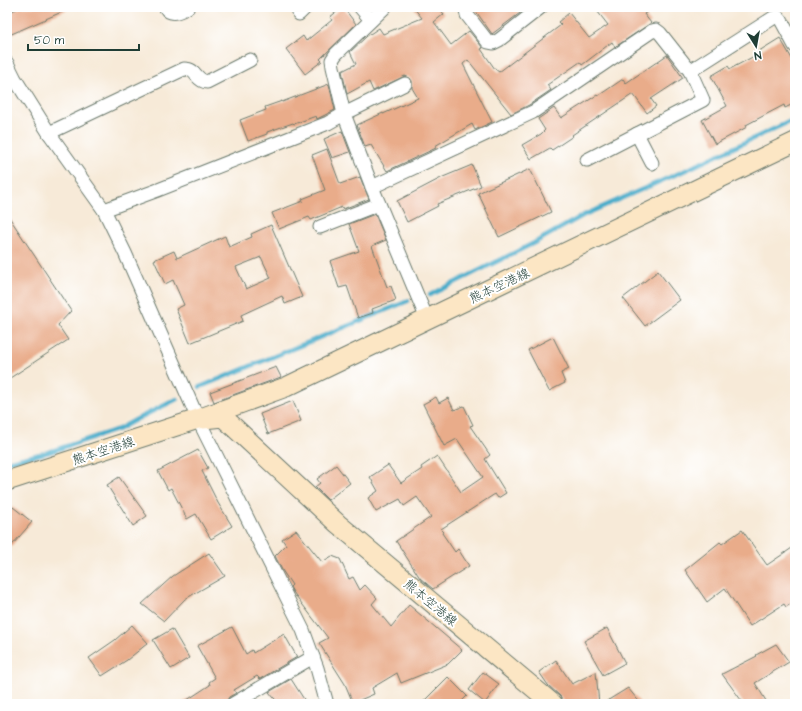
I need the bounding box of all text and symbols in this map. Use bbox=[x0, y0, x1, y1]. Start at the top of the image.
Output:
scale bar bbox=[28, 26, 139, 52]
north arrow bbox=[736, 26, 776, 66]
text: 50 m bbox=[34, 32, 65, 49]
text: N bbox=[753, 47, 763, 63]
street label: 熊本空港線 bbox=[466, 264, 534, 308]
street label: 熊本空港線 bbox=[70, 432, 138, 470]
street label: 熊本空港線 bbox=[400, 575, 462, 631]

